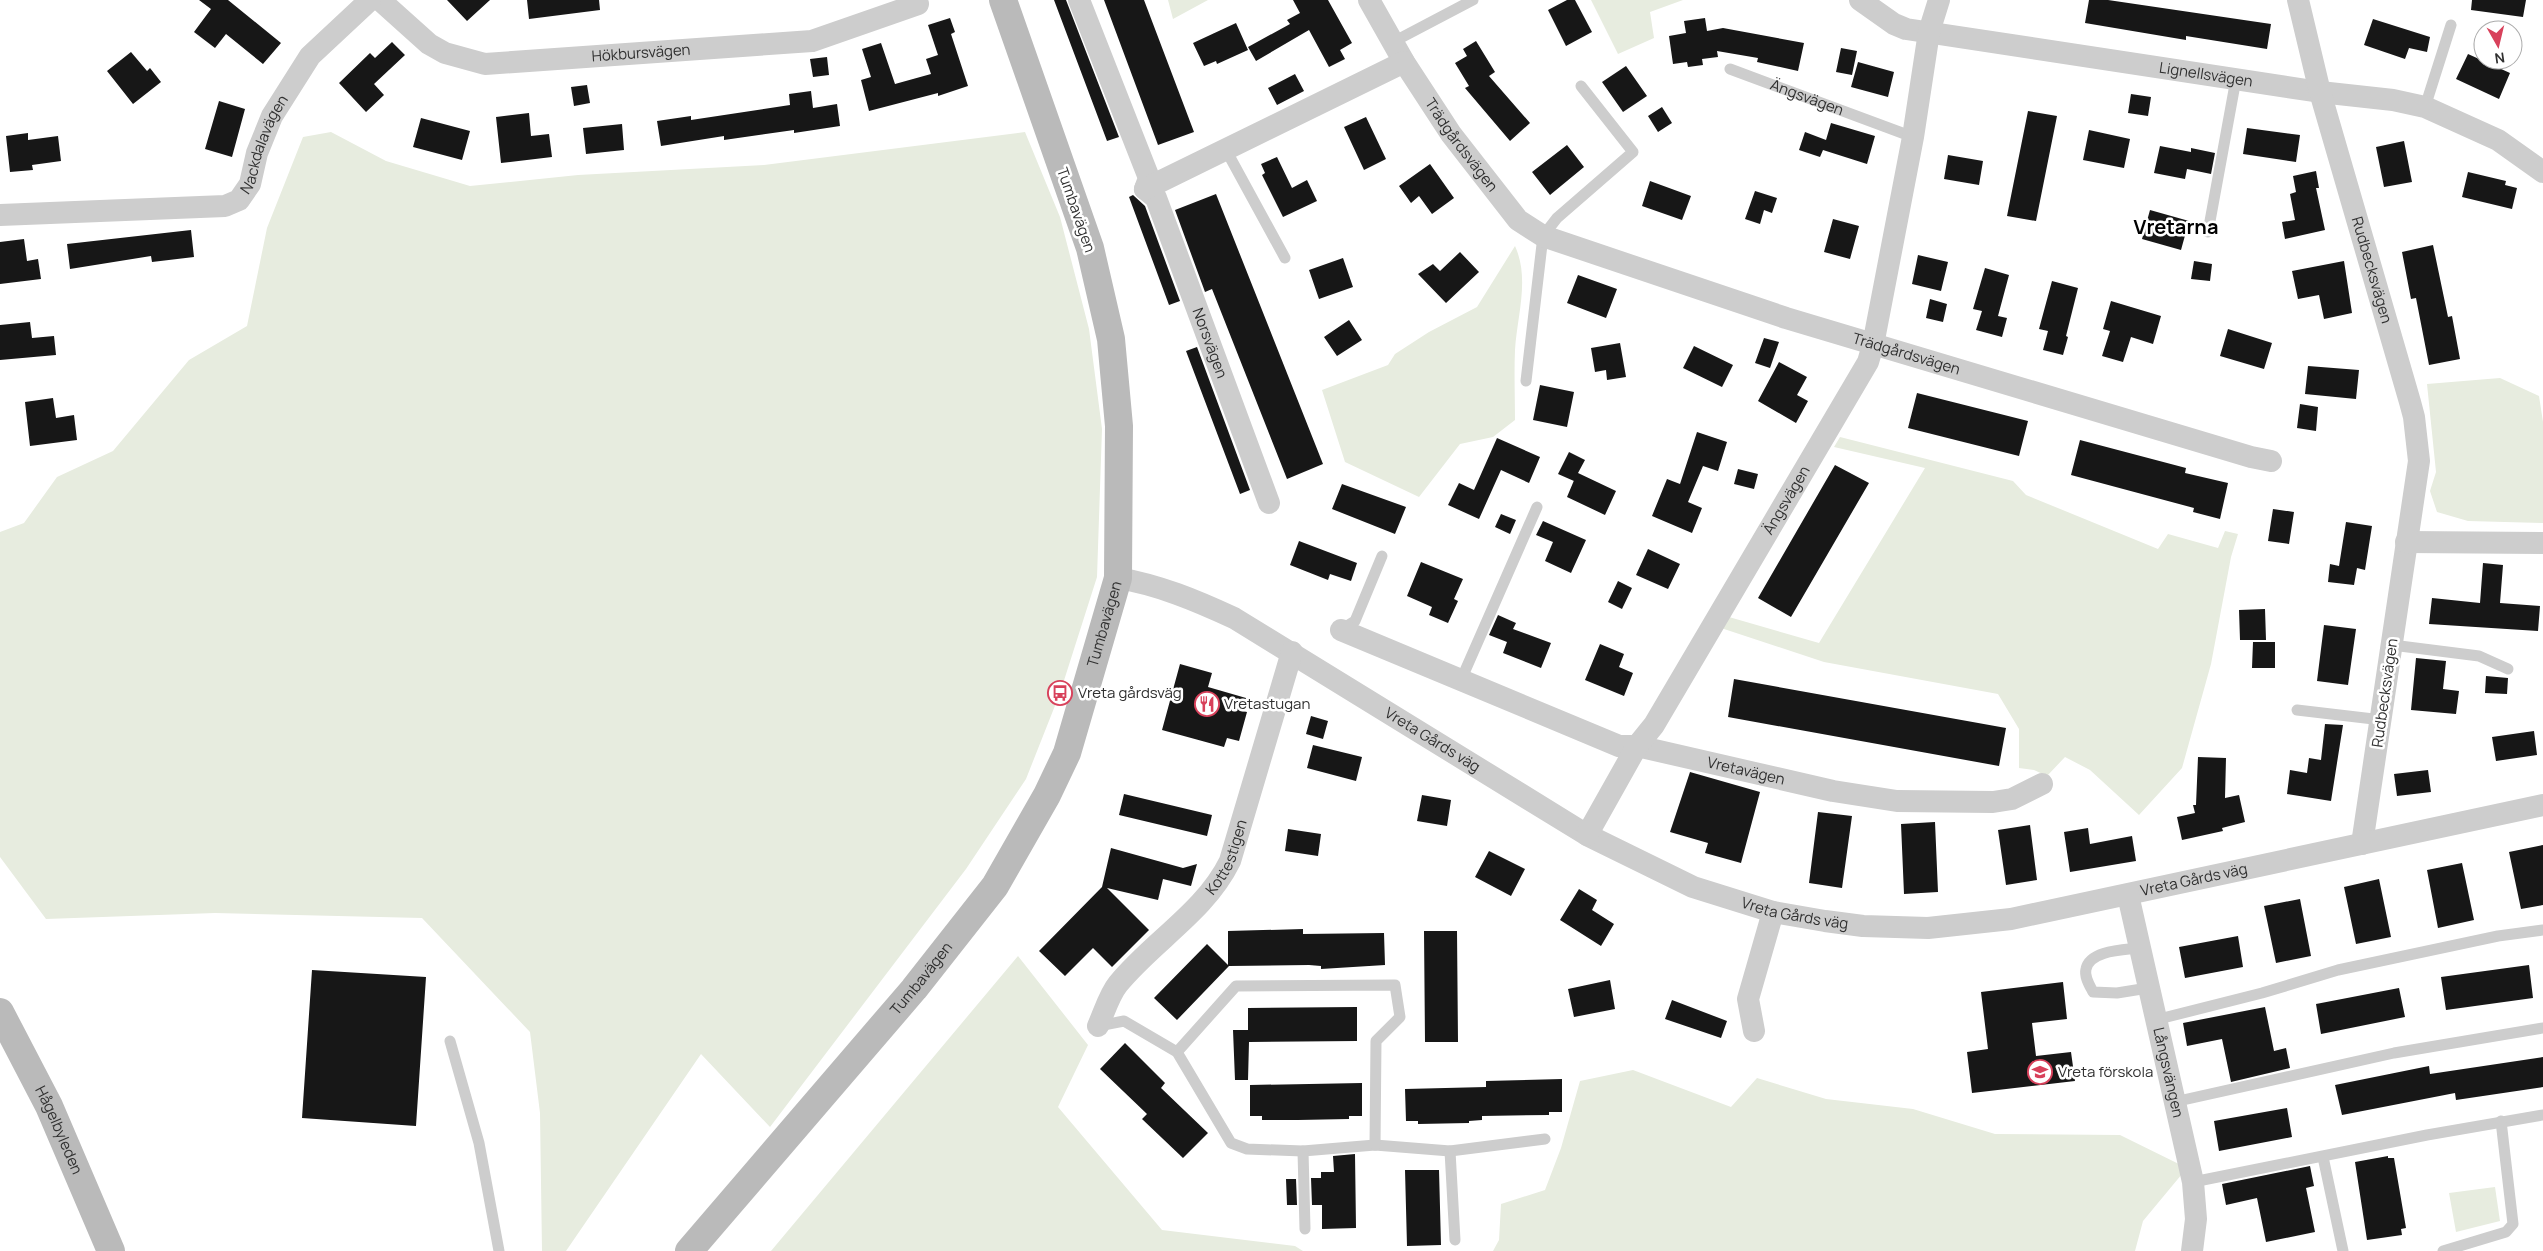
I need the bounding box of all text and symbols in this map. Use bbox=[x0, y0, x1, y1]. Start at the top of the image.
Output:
north arrow bbox=[2473, 20, 2523, 70]
street label: Hökbursvägen bbox=[591, 39, 691, 66]
text: N bbox=[2494, 48, 2506, 68]
street label: Lignellsvägen bbox=[2158, 57, 2254, 92]
street label: Ängsvägen bbox=[1767, 74, 1847, 120]
street label: Nackdalavägen bbox=[235, 91, 293, 198]
street label: Trädgårdsvägen bbox=[1420, 94, 1503, 196]
street label: Tumbavägen bbox=[1052, 165, 1101, 255]
district label: Vretarna bbox=[2134, 213, 2218, 240]
street label: Rudbecksvägen bbox=[2347, 214, 2398, 326]
street label: Norsvägen bbox=[1188, 305, 1233, 381]
street label: Trädgårdsvägen bbox=[1850, 327, 1963, 380]
street label: Ängsvägen bbox=[1758, 462, 1815, 538]
street label: Tumbavägen bbox=[1082, 578, 1127, 669]
street label: Rudbecksvägen bbox=[2366, 637, 2403, 749]
bus stop icon: Vreta gårdsväg bbox=[1047, 680, 1073, 706]
place label: Vreta gårdsväg bbox=[1078, 682, 1182, 703]
restaurant icon: Vretastugan bbox=[1194, 691, 1220, 717]
place label: Vretastugan bbox=[1224, 693, 1310, 714]
street label: Vreta Gårds väg bbox=[1381, 702, 1485, 777]
street label: Vretavägen bbox=[1705, 751, 1787, 790]
street label: Kottestigen bbox=[1201, 817, 1252, 899]
street label: Vreta Gårds väg bbox=[2138, 858, 2249, 901]
street label: Vreta Gårds väg bbox=[1739, 892, 1850, 934]
street label: Tumbavägen bbox=[885, 937, 957, 1020]
street label: Långsvängen bbox=[2148, 1025, 2189, 1120]
school or university icon: Vreta förskola bbox=[2027, 1059, 2053, 1085]
place label: Vreta förskola bbox=[2058, 1061, 2153, 1082]
street label: Hågelbyleden bbox=[30, 1082, 88, 1178]

